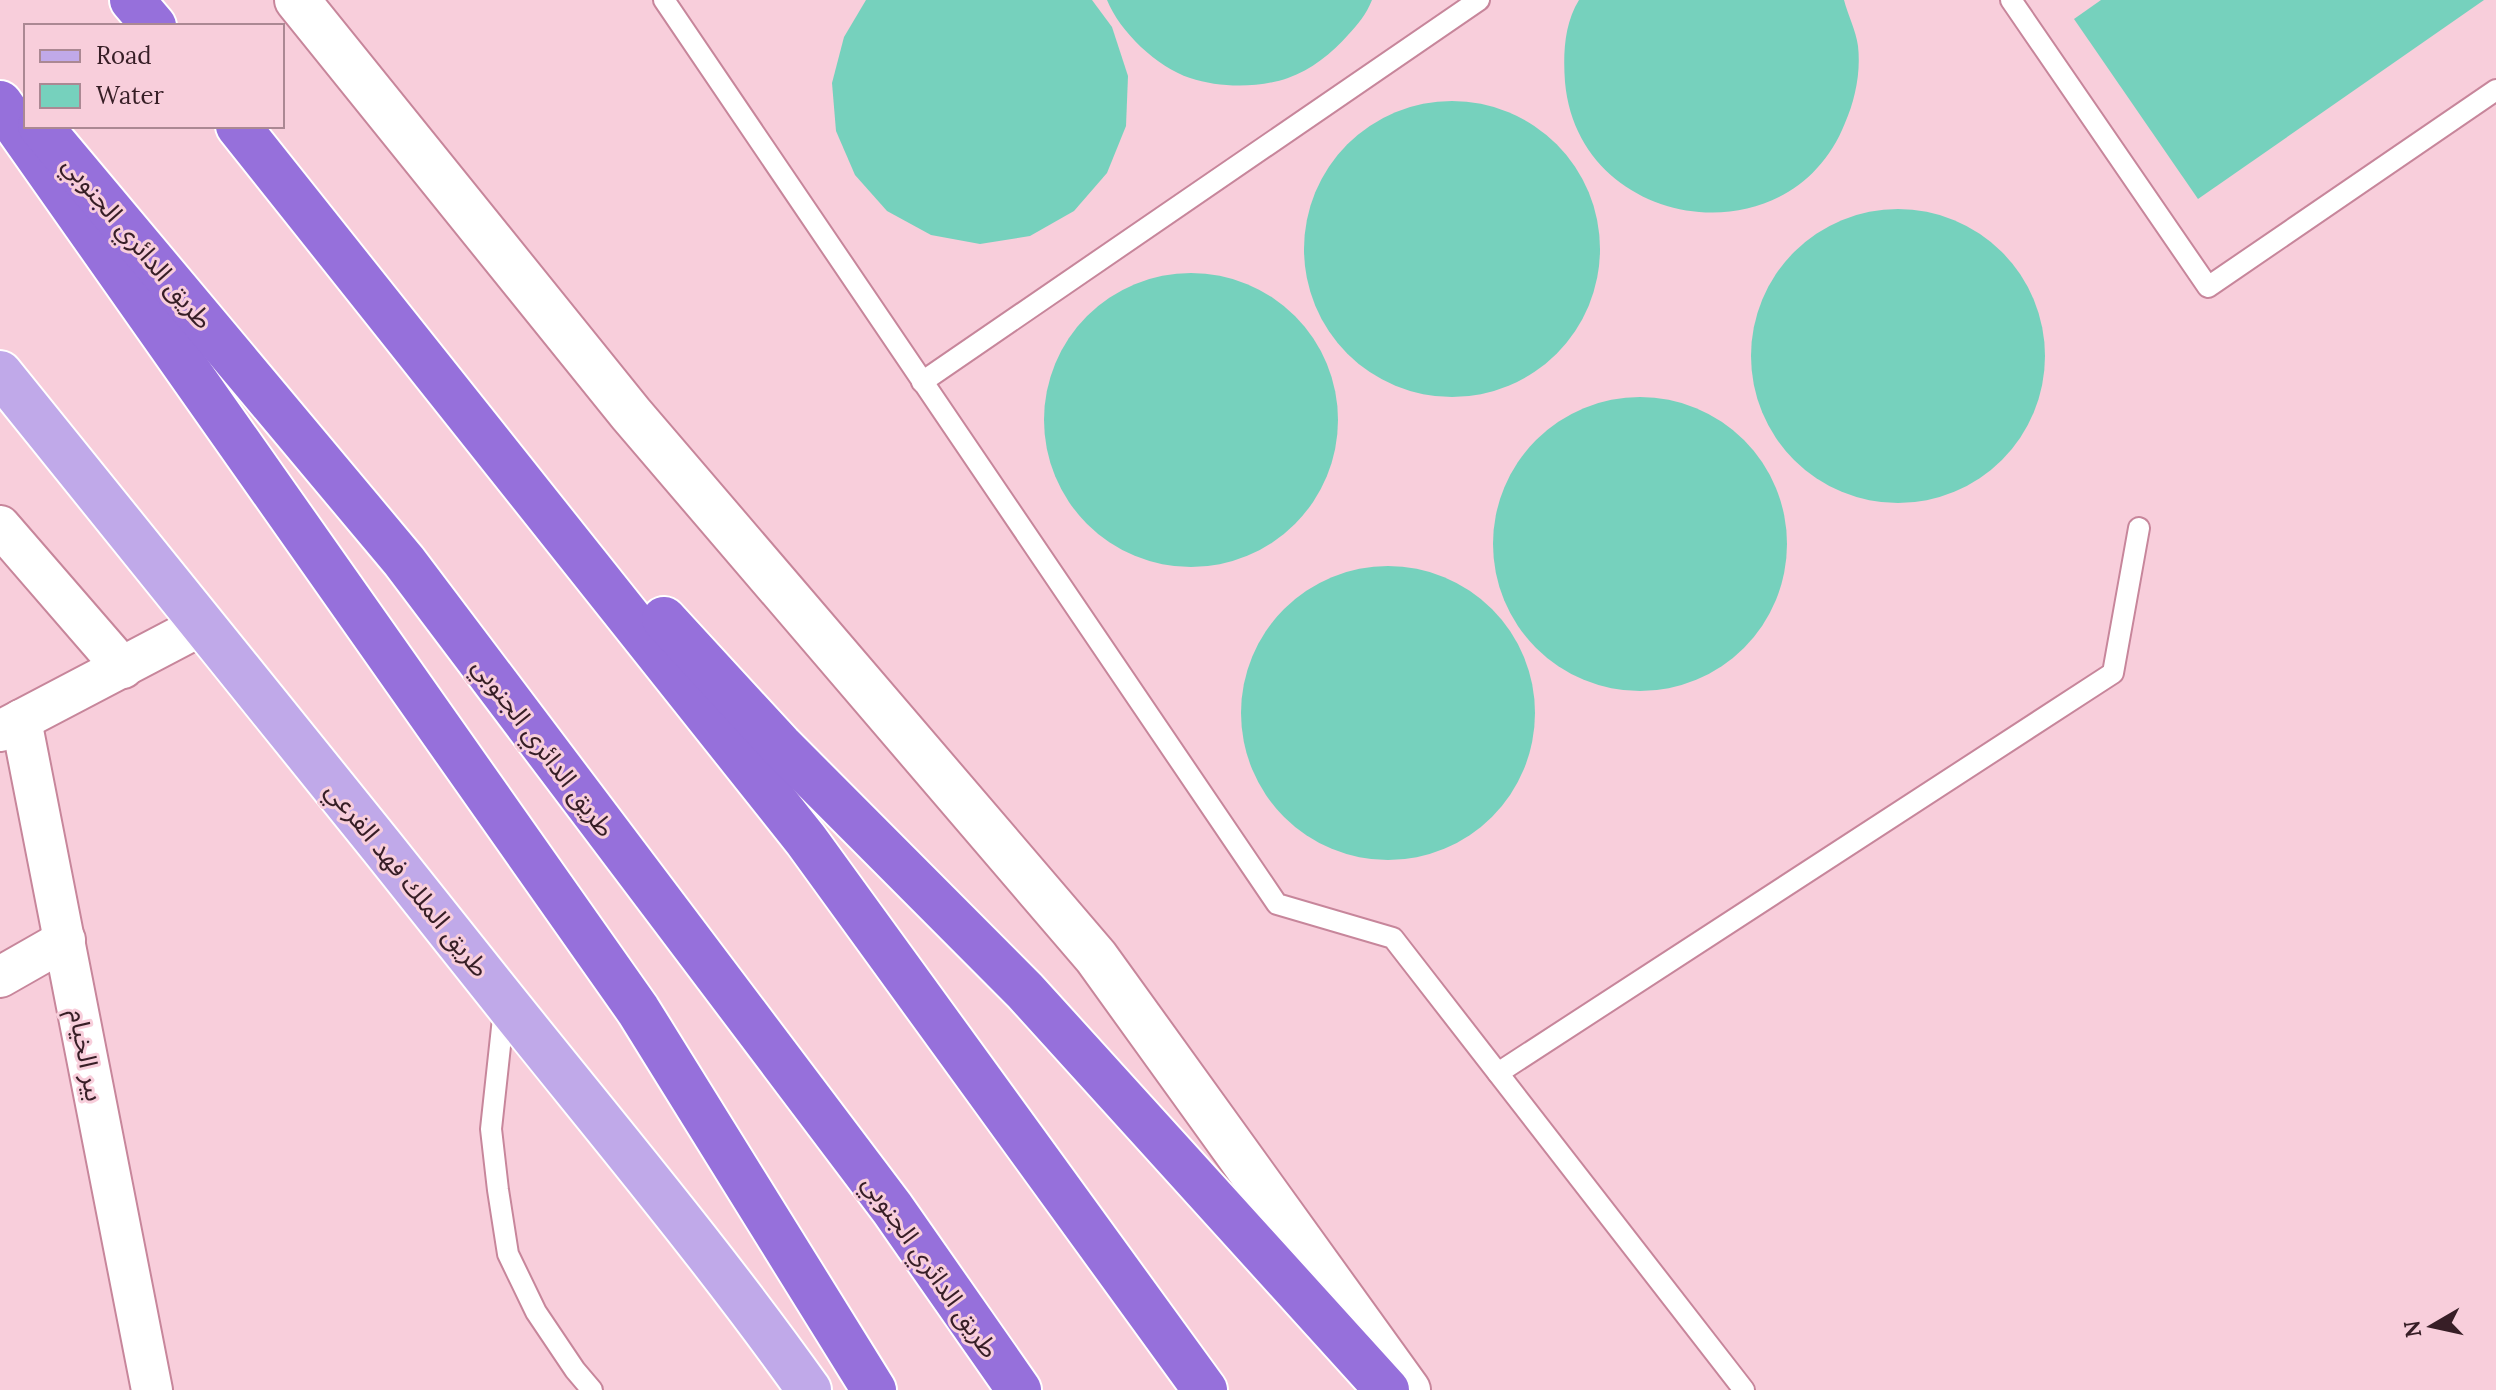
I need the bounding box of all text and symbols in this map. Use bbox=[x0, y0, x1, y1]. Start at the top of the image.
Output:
legend bbox=[24, 24, 284, 128]
text: Road bbox=[96, 40, 152, 71]
text: Water bbox=[96, 80, 164, 111]
street label: طريق الدائري الجنوبي bbox=[53, 148, 220, 338]
street label: طريق الدائري الجنوبي bbox=[462, 651, 622, 846]
street label: طريق الملك فهد الفرعي bbox=[316, 774, 497, 986]
street label: بير الخيام bbox=[58, 1006, 112, 1105]
street label: طريق الدائري الجنوبي bbox=[852, 1168, 1007, 1366]
north arrow bbox=[2392, 1286, 2472, 1366]
text: N bbox=[2397, 1319, 2427, 1340]

